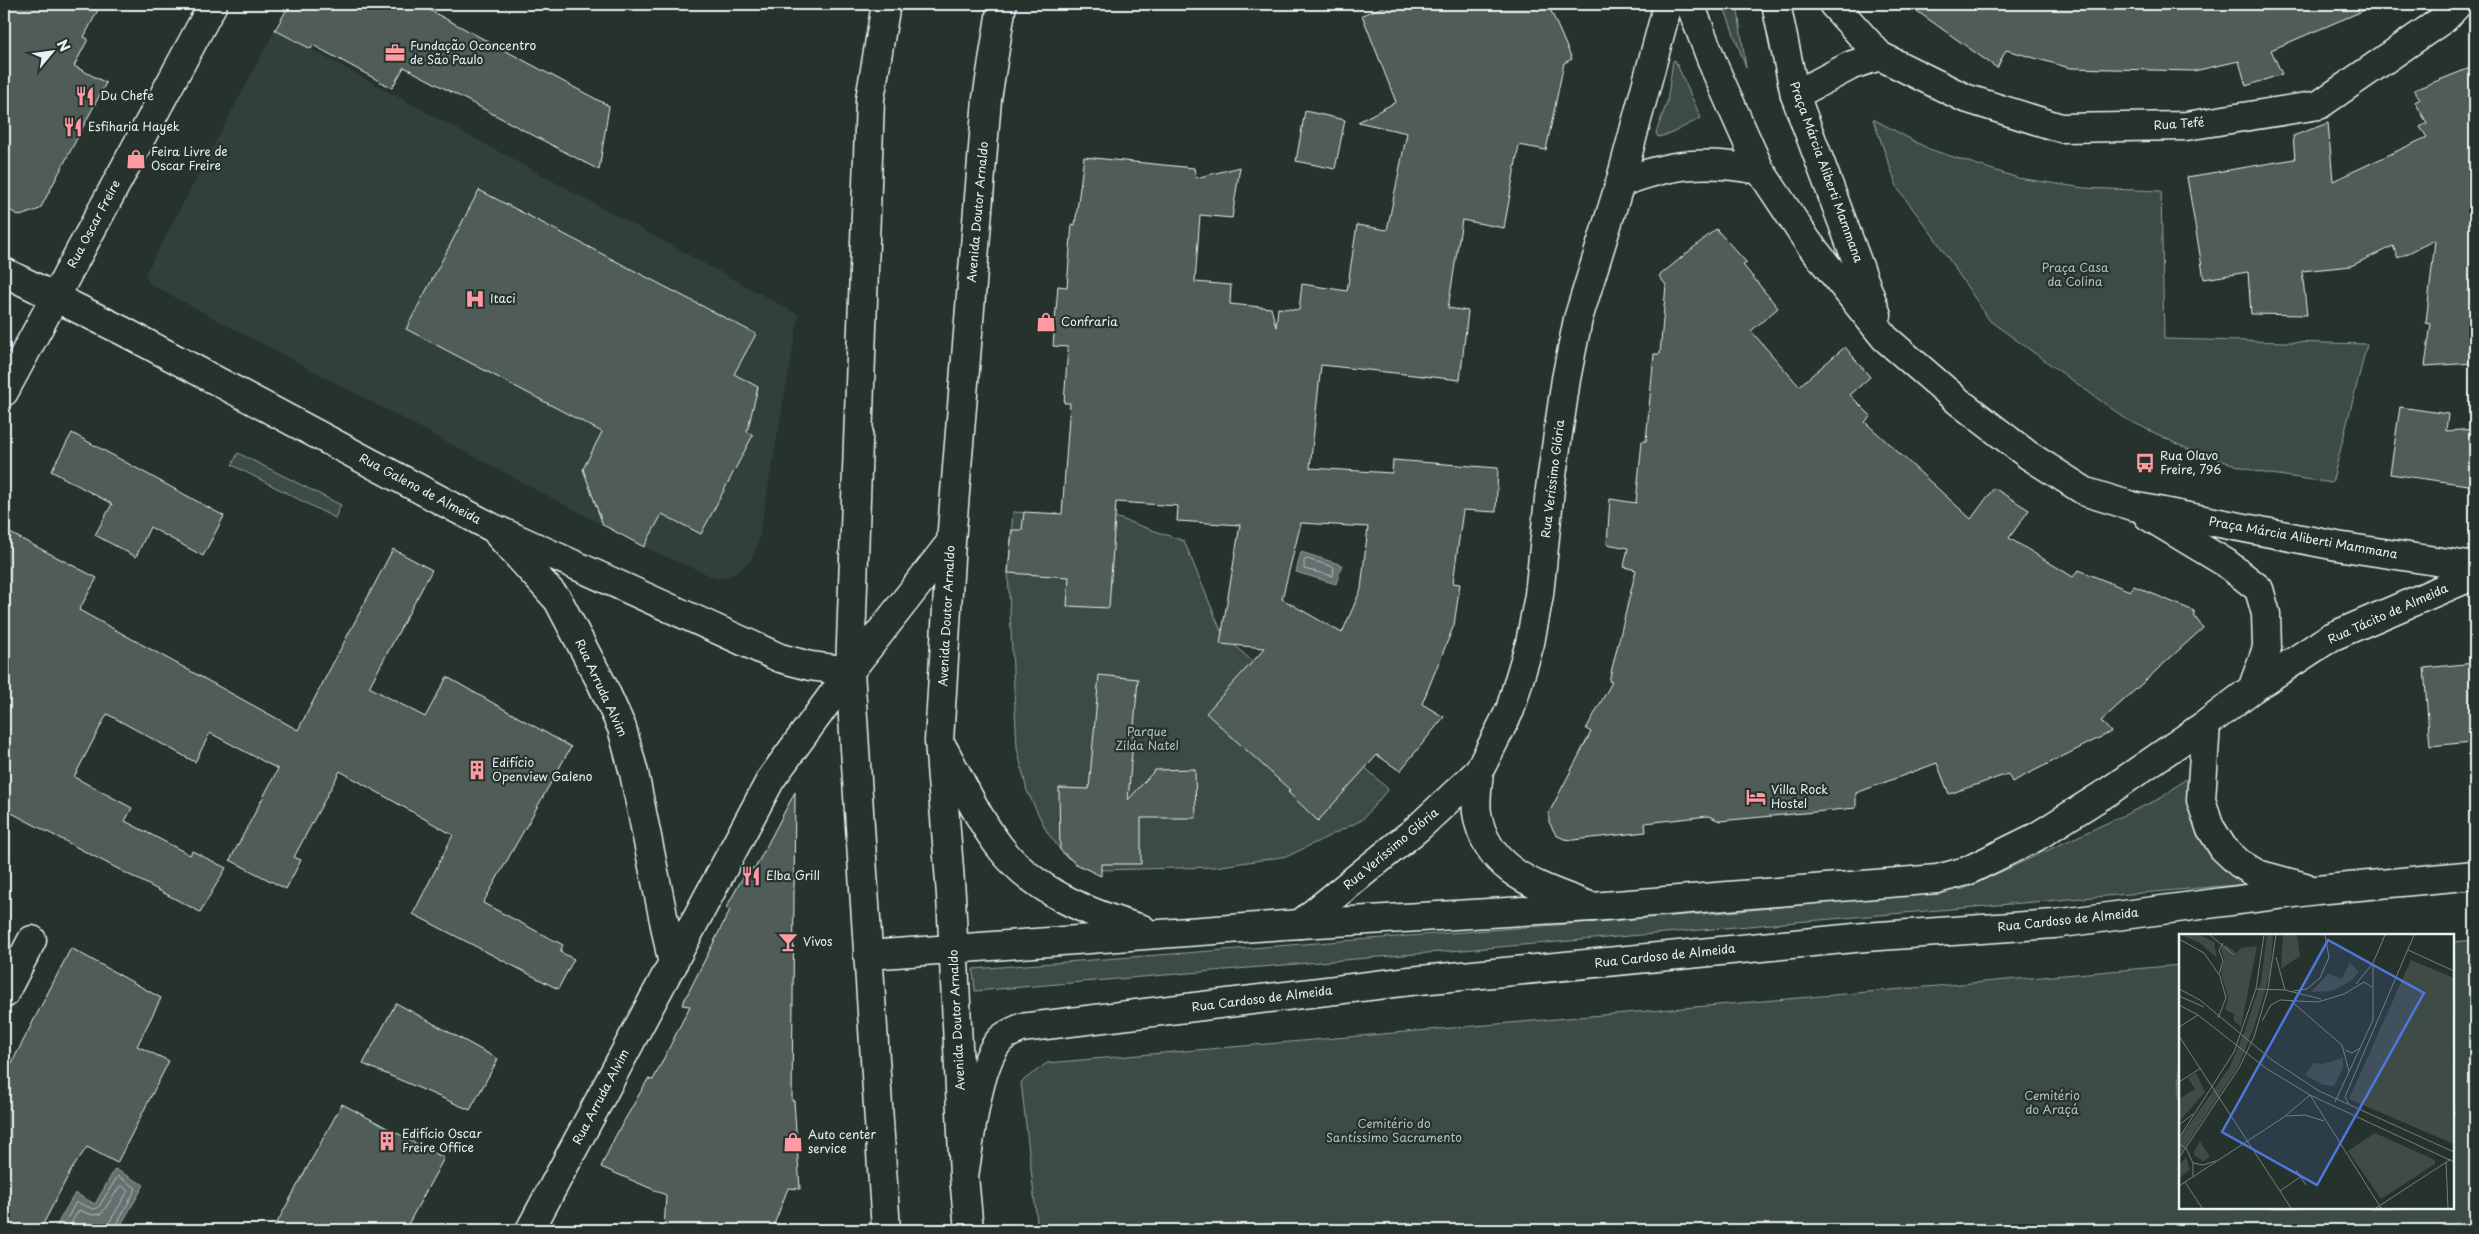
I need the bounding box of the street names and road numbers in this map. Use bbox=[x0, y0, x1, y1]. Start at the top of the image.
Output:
street label: Praça Márcia Aliberti Mammana bbox=[1786, 79, 1868, 265]
street label: Rua Tefé bbox=[2153, 112, 2205, 134]
street label: Avenida Doutor Arnaldo bbox=[962, 140, 992, 283]
street label: Rua Oscar Freire bbox=[62, 176, 124, 271]
street label: Rua Veríssimo Glória bbox=[1536, 418, 1568, 539]
street label: Rua Galeno de Almeida bbox=[356, 448, 485, 528]
street label: Praça Márcia Aliberti Mammana bbox=[2207, 512, 2399, 563]
street label: Avenida Doutor Arnaldo bbox=[933, 545, 959, 687]
street label: Rua Tácito de Almeida bbox=[2325, 578, 2451, 648]
street label: Rua Arruda Alvim bbox=[571, 636, 632, 739]
street label: Rua Veríssimo Glória bbox=[1339, 803, 1442, 893]
street label: Rua Cardoso de Almeida bbox=[1997, 903, 2140, 935]
street label: Rua Cardoso de Almeida bbox=[1594, 939, 1737, 971]
street label: Avenida Doutor Arnaldo bbox=[943, 949, 969, 1091]
street label: Rua Cardoso de Almeida bbox=[1190, 980, 1334, 1016]
street label: Rua Arruda Alvim bbox=[567, 1046, 633, 1147]

